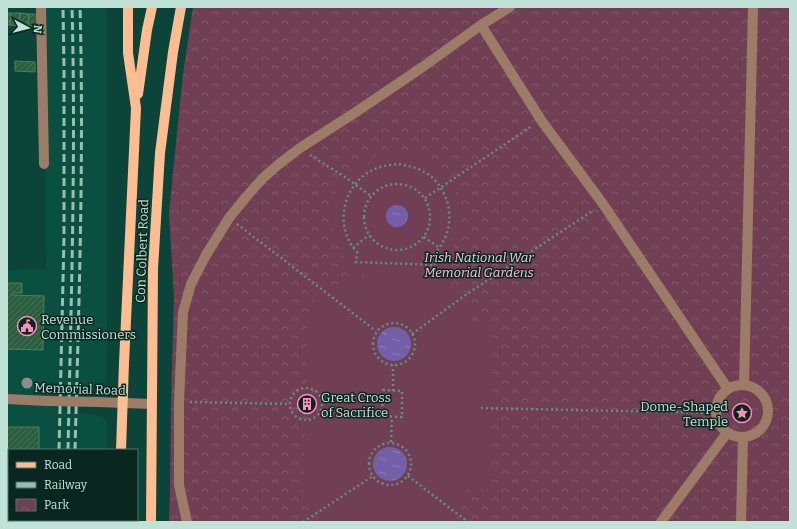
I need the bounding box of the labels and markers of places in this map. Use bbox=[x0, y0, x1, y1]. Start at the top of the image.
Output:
place label: Revenue Commissioners bbox=[41, 312, 136, 342]
public building icon: Revenue Commissioners bbox=[16, 315, 38, 337]
place label: Great Cross of Sacrifice bbox=[321, 390, 391, 420]
building icon: Great Cross of Sacrifice bbox=[296, 393, 318, 415]
place label: Dome-Shaped Temple bbox=[640, 399, 728, 429]
place icon: Dome-Shaped Temple bbox=[731, 402, 753, 424]

